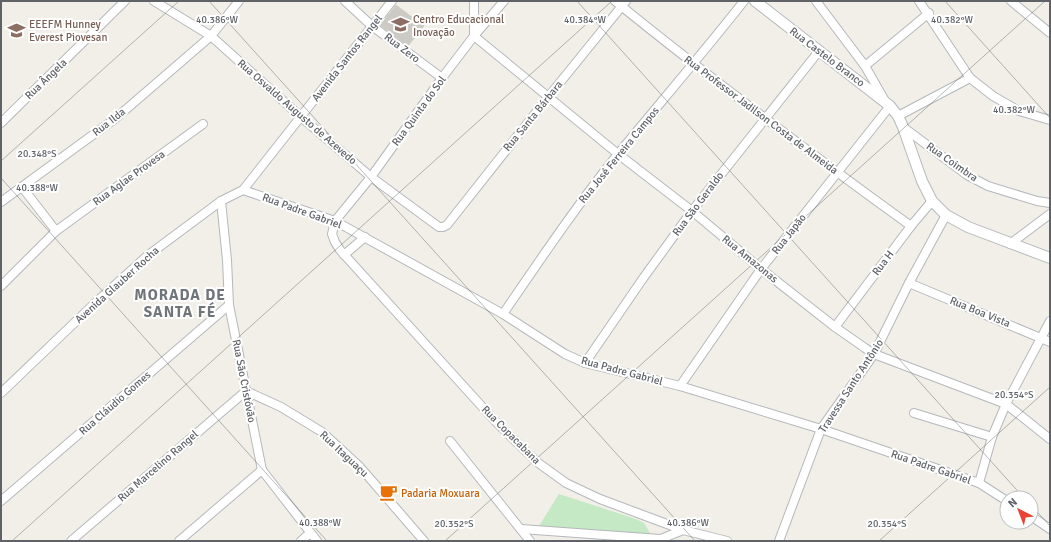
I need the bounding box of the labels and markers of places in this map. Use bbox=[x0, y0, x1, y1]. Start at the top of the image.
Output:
place label: Centro Educacional Inovação bbox=[413, 13, 504, 39]
school or university icon: Centro Educacional Inovação bbox=[390, 15, 410, 35]
place label: EEEFM Hunney Everest Piovesan bbox=[29, 18, 107, 44]
school or university icon: EEEFM Hunney Everest Piovesan bbox=[6, 20, 26, 40]
cafe icon: Padaria Moxuara bbox=[378, 483, 398, 503]
place label: Padaria Moxuara bbox=[401, 487, 480, 500]

